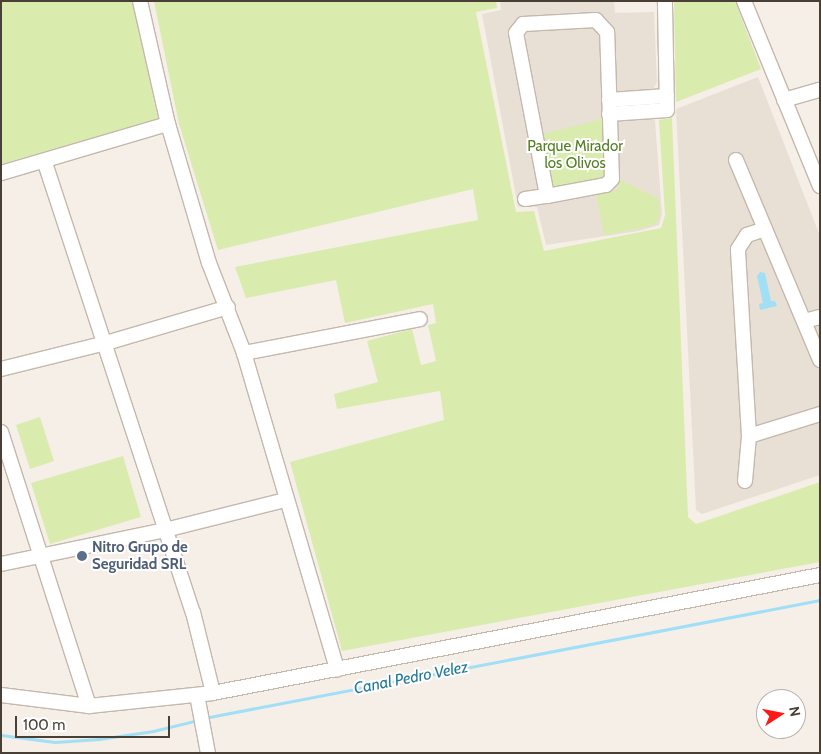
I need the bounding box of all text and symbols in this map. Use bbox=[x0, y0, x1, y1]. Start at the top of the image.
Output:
park label: Parque Mirador los Olivos bbox=[527, 137, 623, 172]
place label: Nitro Grupo de Seguridad SRL bbox=[92, 538, 188, 573]
marker: Nitro Grupo de Seguridad SRL bbox=[76, 550, 88, 562]
water label: Canal Pedro Velez bbox=[352, 658, 470, 698]
north arrow bbox=[756, 689, 806, 739]
text: N bbox=[785, 705, 805, 718]
scale bar bbox=[18, 706, 172, 738]
text: 100 m bbox=[23, 716, 65, 734]

